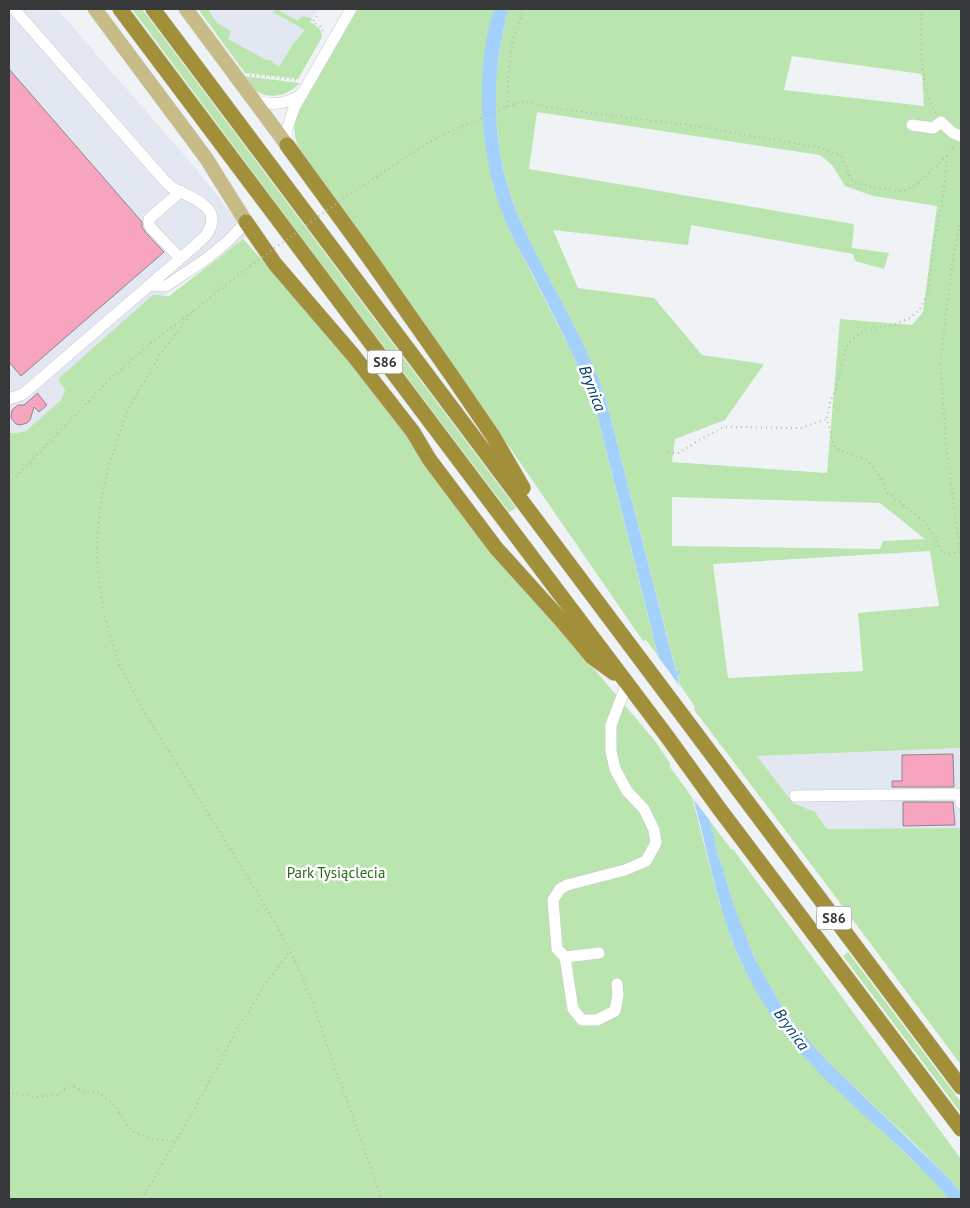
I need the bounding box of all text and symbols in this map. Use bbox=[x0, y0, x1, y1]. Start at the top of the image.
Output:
road number: S86 bbox=[368, 351, 402, 374]
water label: Brynica bbox=[575, 362, 611, 414]
park label: Park Tysiąclecia bbox=[287, 863, 385, 882]
road number: S86 bbox=[816, 906, 852, 930]
water label: Brynica bbox=[770, 1004, 814, 1054]

